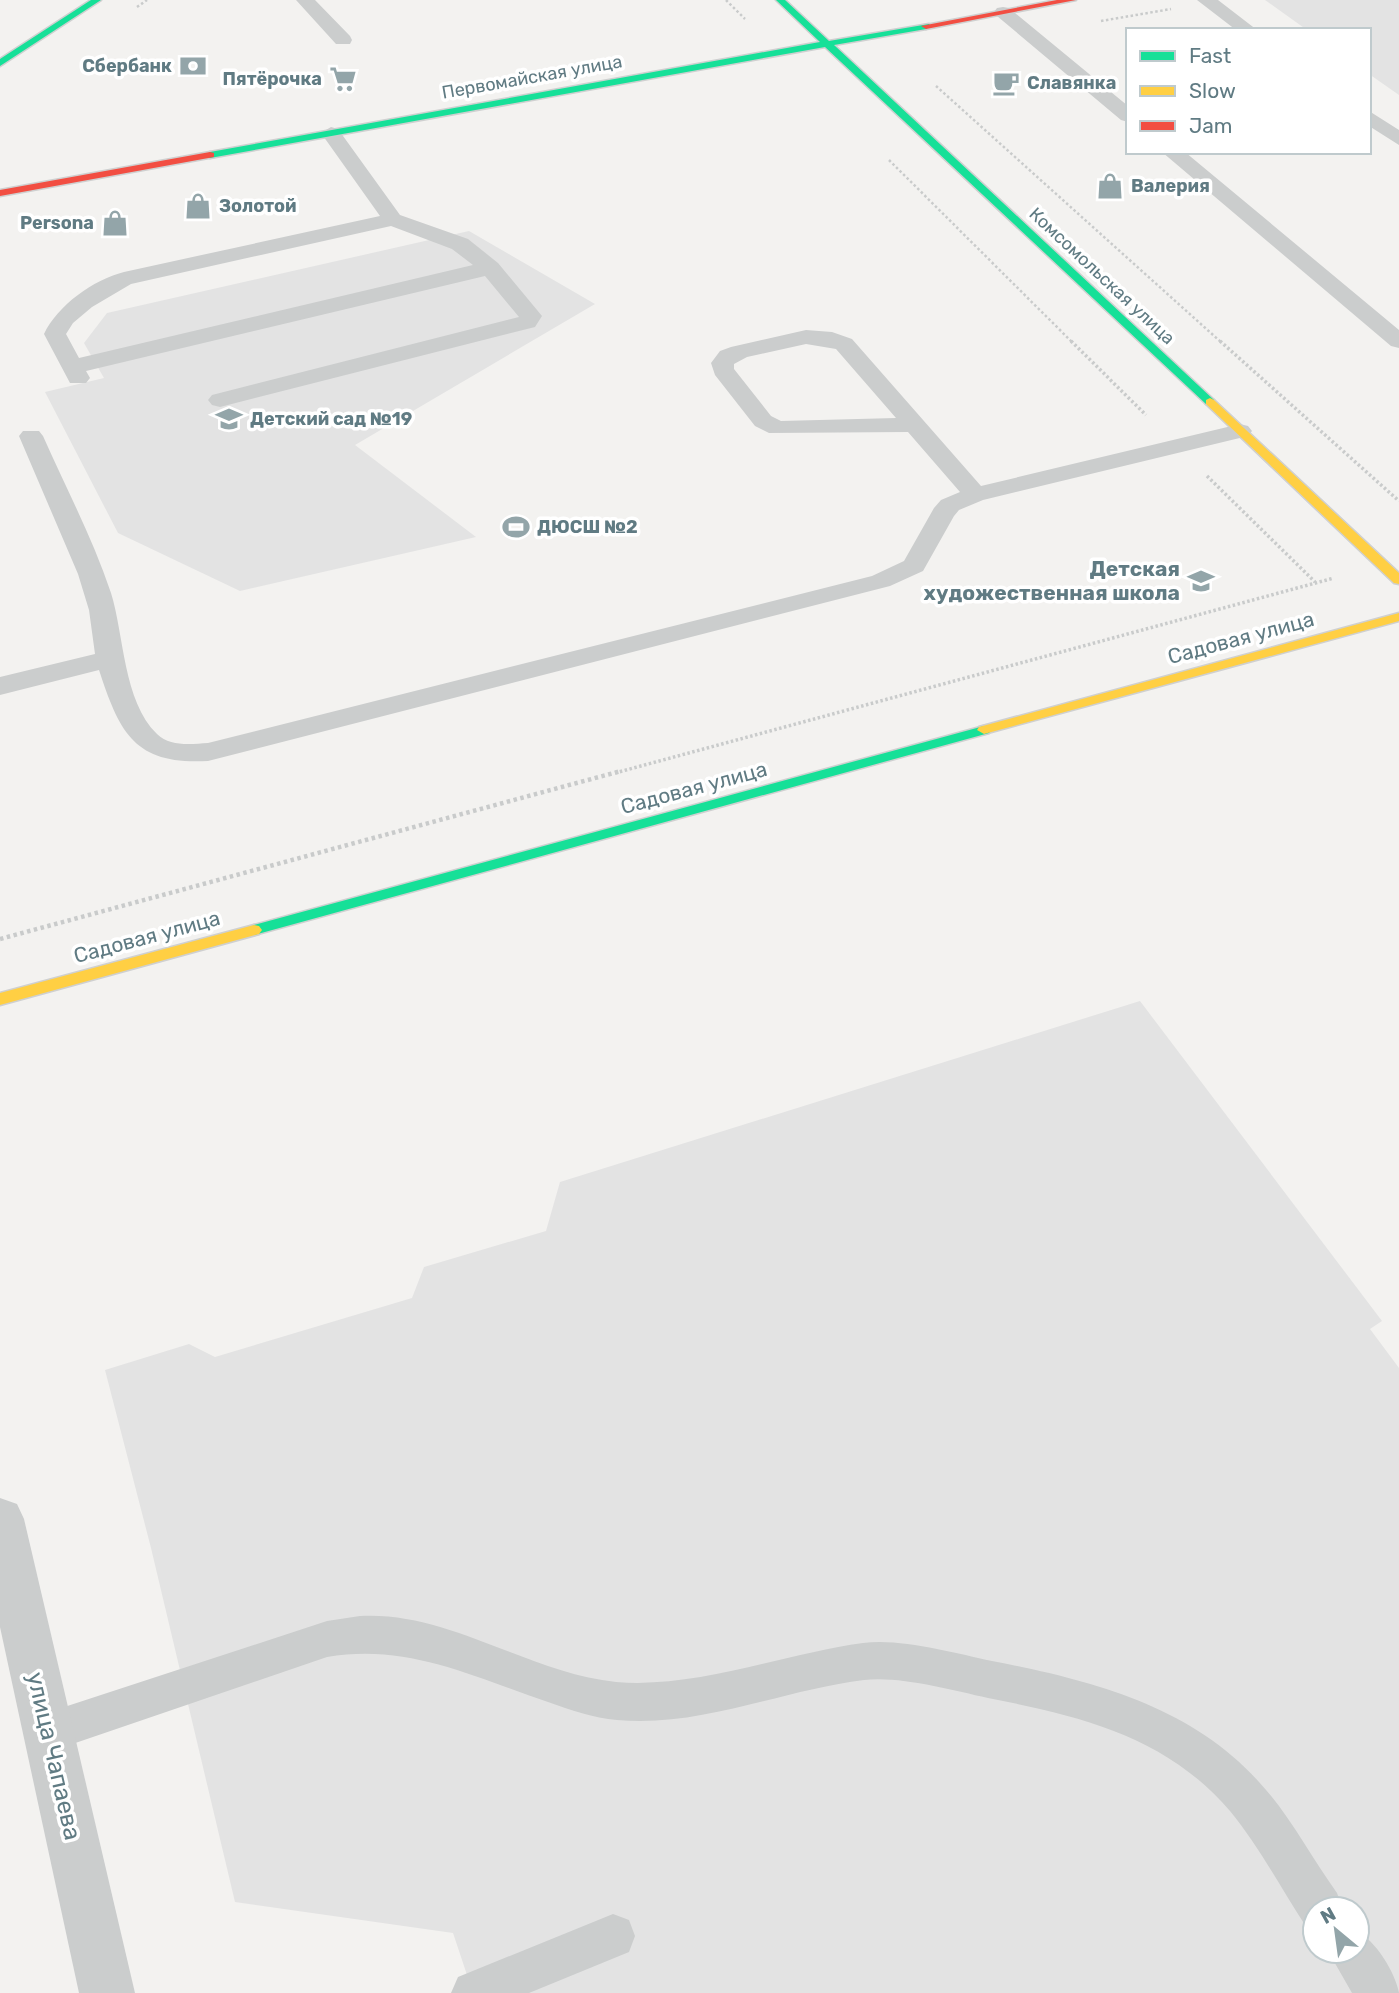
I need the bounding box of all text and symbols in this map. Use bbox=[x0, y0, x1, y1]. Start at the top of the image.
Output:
legend bbox=[1126, 28, 1371, 154]
text: Fast bbox=[1189, 43, 1231, 68]
street label: Первомайская улица bbox=[440, 50, 624, 104]
bank icon: Сбербанк bbox=[178, 51, 208, 81]
place label: Сбербанк bbox=[82, 55, 172, 77]
supermarket icon: Пятёрочка bbox=[328, 64, 358, 94]
place label: Пятёрочка bbox=[222, 68, 322, 90]
cafe icon: Славянка bbox=[991, 68, 1021, 98]
place label: Славянка bbox=[1027, 72, 1116, 94]
text: Slow bbox=[1189, 78, 1236, 103]
text: Jam bbox=[1189, 113, 1233, 138]
shop icon: Валерия bbox=[1095, 171, 1125, 201]
place label: Валерия bbox=[1131, 175, 1210, 197]
shop icon: Золотой bbox=[183, 191, 213, 221]
place label: Золотой bbox=[219, 195, 297, 217]
street label: Комсомольская улица bbox=[1025, 203, 1179, 349]
shop icon: Persona bbox=[100, 208, 130, 238]
place label: Persona bbox=[20, 212, 94, 234]
school or university icon: Детский сад №19 bbox=[214, 404, 244, 434]
place label: Детский сад №19 bbox=[250, 408, 412, 430]
sports icon: ДЮСШ №2 bbox=[501, 512, 531, 542]
place label: ДЮСШ №2 bbox=[537, 516, 638, 538]
place label: Детская художественная школа bbox=[924, 556, 1180, 605]
school or university icon: Детская художественная школа bbox=[1186, 566, 1216, 596]
street label: Садовая улица bbox=[1165, 606, 1317, 669]
street label: Садовая улица bbox=[618, 756, 770, 819]
street label: Садовая улица bbox=[71, 905, 223, 968]
street label: улица Чапаева bbox=[21, 1669, 87, 1843]
north arrow bbox=[1301, 1895, 1371, 1965]
text: N bbox=[1316, 1902, 1340, 1929]

